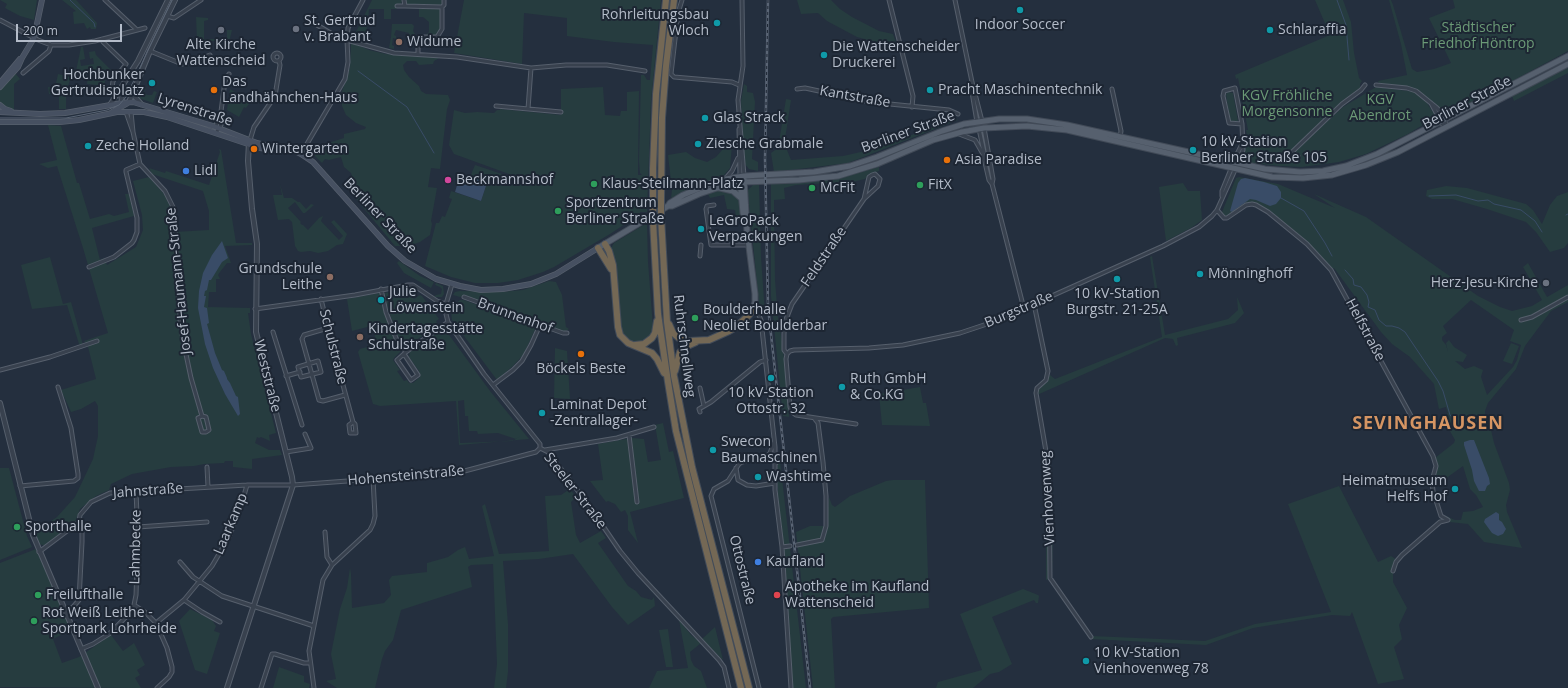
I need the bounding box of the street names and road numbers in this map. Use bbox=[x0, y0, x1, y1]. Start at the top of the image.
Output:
street label: Berliner Straße bbox=[1420, 73, 1514, 133]
street label: Kantstraße bbox=[818, 83, 892, 111]
street label: Lyrenstraße bbox=[155, 90, 235, 130]
street label: Berliner Straße bbox=[859, 107, 957, 157]
street label: Berliner Straße bbox=[340, 175, 420, 257]
street label: Josef-Haumann-Straße bbox=[163, 207, 195, 355]
street label: Feldstraße bbox=[798, 224, 850, 290]
street label: Burgstraße bbox=[982, 288, 1056, 332]
street label: Ruhrschnellweg bbox=[669, 294, 699, 398]
street label: Brunnenhof bbox=[475, 295, 555, 337]
street label: Helfstraße bbox=[1342, 296, 1388, 364]
street label: Schulstraße bbox=[316, 308, 350, 386]
street label: Weststraße bbox=[250, 338, 284, 414]
street label: Steeler Straße bbox=[540, 450, 610, 532]
street label: Vienhovenweg bbox=[1037, 450, 1059, 546]
street label: Hohensteinstraße bbox=[347, 463, 465, 489]
street label: Jahnstraße bbox=[112, 480, 184, 502]
street label: Laarkamp bbox=[211, 491, 251, 557]
street label: Lahmbecke bbox=[127, 509, 145, 585]
street label: Ottostraße bbox=[725, 534, 759, 606]

